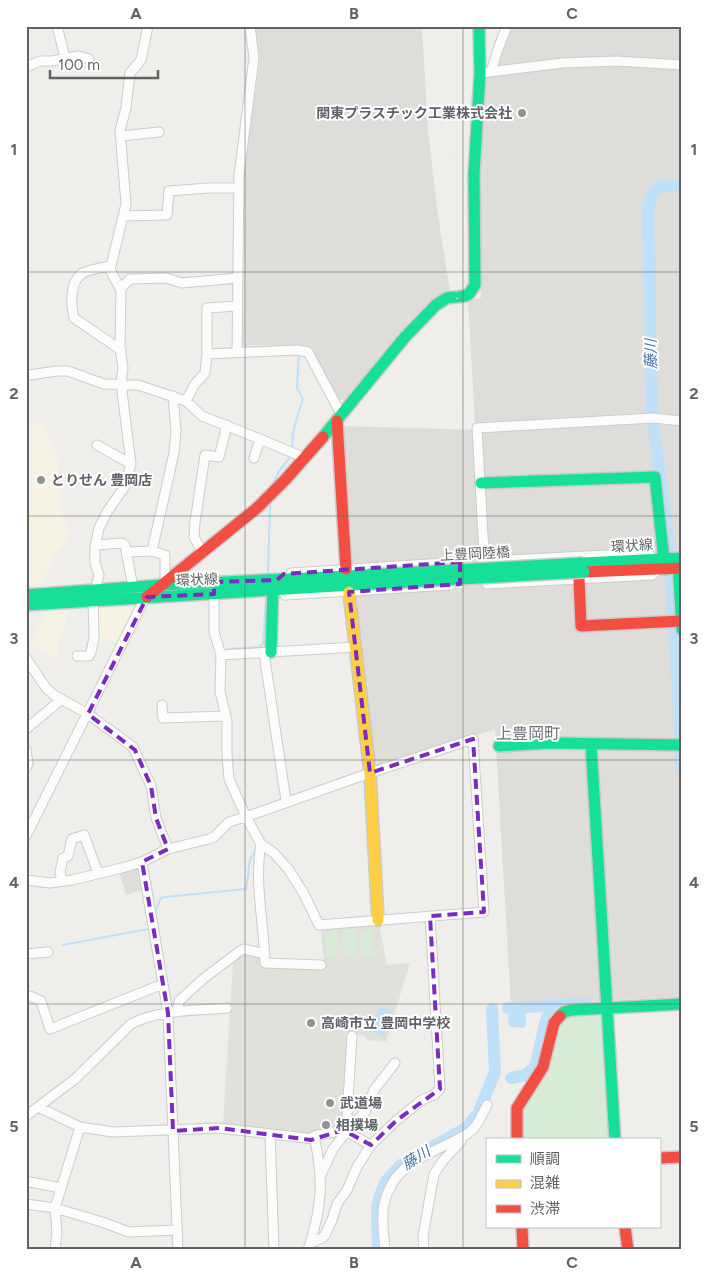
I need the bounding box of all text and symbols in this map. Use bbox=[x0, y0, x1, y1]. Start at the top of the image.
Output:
text: A bbox=[130, 4, 142, 23]
text: B bbox=[349, 4, 359, 23]
text: C bbox=[566, 4, 578, 23]
scale bar bbox=[50, 48, 158, 80]
text: 100 m bbox=[58, 56, 100, 74]
place label: 関東プラスチック工業株式会社 bbox=[316, 105, 512, 122]
marker: 関東プラスチック工業株式会社 bbox=[516, 107, 528, 119]
text: 1 bbox=[11, 140, 17, 159]
text: 1 bbox=[691, 140, 697, 159]
water label: 藤川 bbox=[642, 337, 660, 369]
text: 2 bbox=[9, 384, 19, 403]
text: 2 bbox=[689, 384, 699, 403]
place label: とりせん 豊岡店 bbox=[51, 472, 152, 489]
marker: とりせん 豊岡店 bbox=[35, 474, 47, 486]
street label: 環状線 bbox=[610, 536, 654, 556]
street label: 上豊岡陸橋 bbox=[440, 544, 510, 564]
street label: 環状線 bbox=[176, 570, 218, 590]
text: 3 bbox=[10, 629, 19, 648]
text: 3 bbox=[690, 629, 699, 648]
district label: 上豊岡町 bbox=[496, 724, 560, 743]
text: 4 bbox=[9, 873, 19, 892]
text: 4 bbox=[689, 873, 699, 892]
place label: 高崎市立 豊岡中学校 bbox=[321, 1015, 450, 1032]
marker: 高崎市立 豊岡中学校 bbox=[305, 1017, 317, 1029]
place label: 武道場 bbox=[340, 1095, 382, 1112]
marker: 武道場 bbox=[324, 1097, 336, 1109]
text: 5 bbox=[9, 1117, 19, 1136]
place label: 相撲場 bbox=[336, 1117, 378, 1134]
text: 5 bbox=[689, 1117, 699, 1136]
marker: 相撲場 bbox=[320, 1119, 332, 1131]
legend bbox=[486, 1138, 660, 1228]
water label: 藤川 bbox=[399, 1141, 435, 1174]
text: 順調 bbox=[530, 1150, 560, 1168]
text: 混雑 bbox=[530, 1174, 560, 1192]
text: 渋滞 bbox=[530, 1200, 560, 1218]
text: A bbox=[130, 1253, 142, 1272]
text: B bbox=[349, 1253, 359, 1272]
text: C bbox=[566, 1253, 578, 1272]

